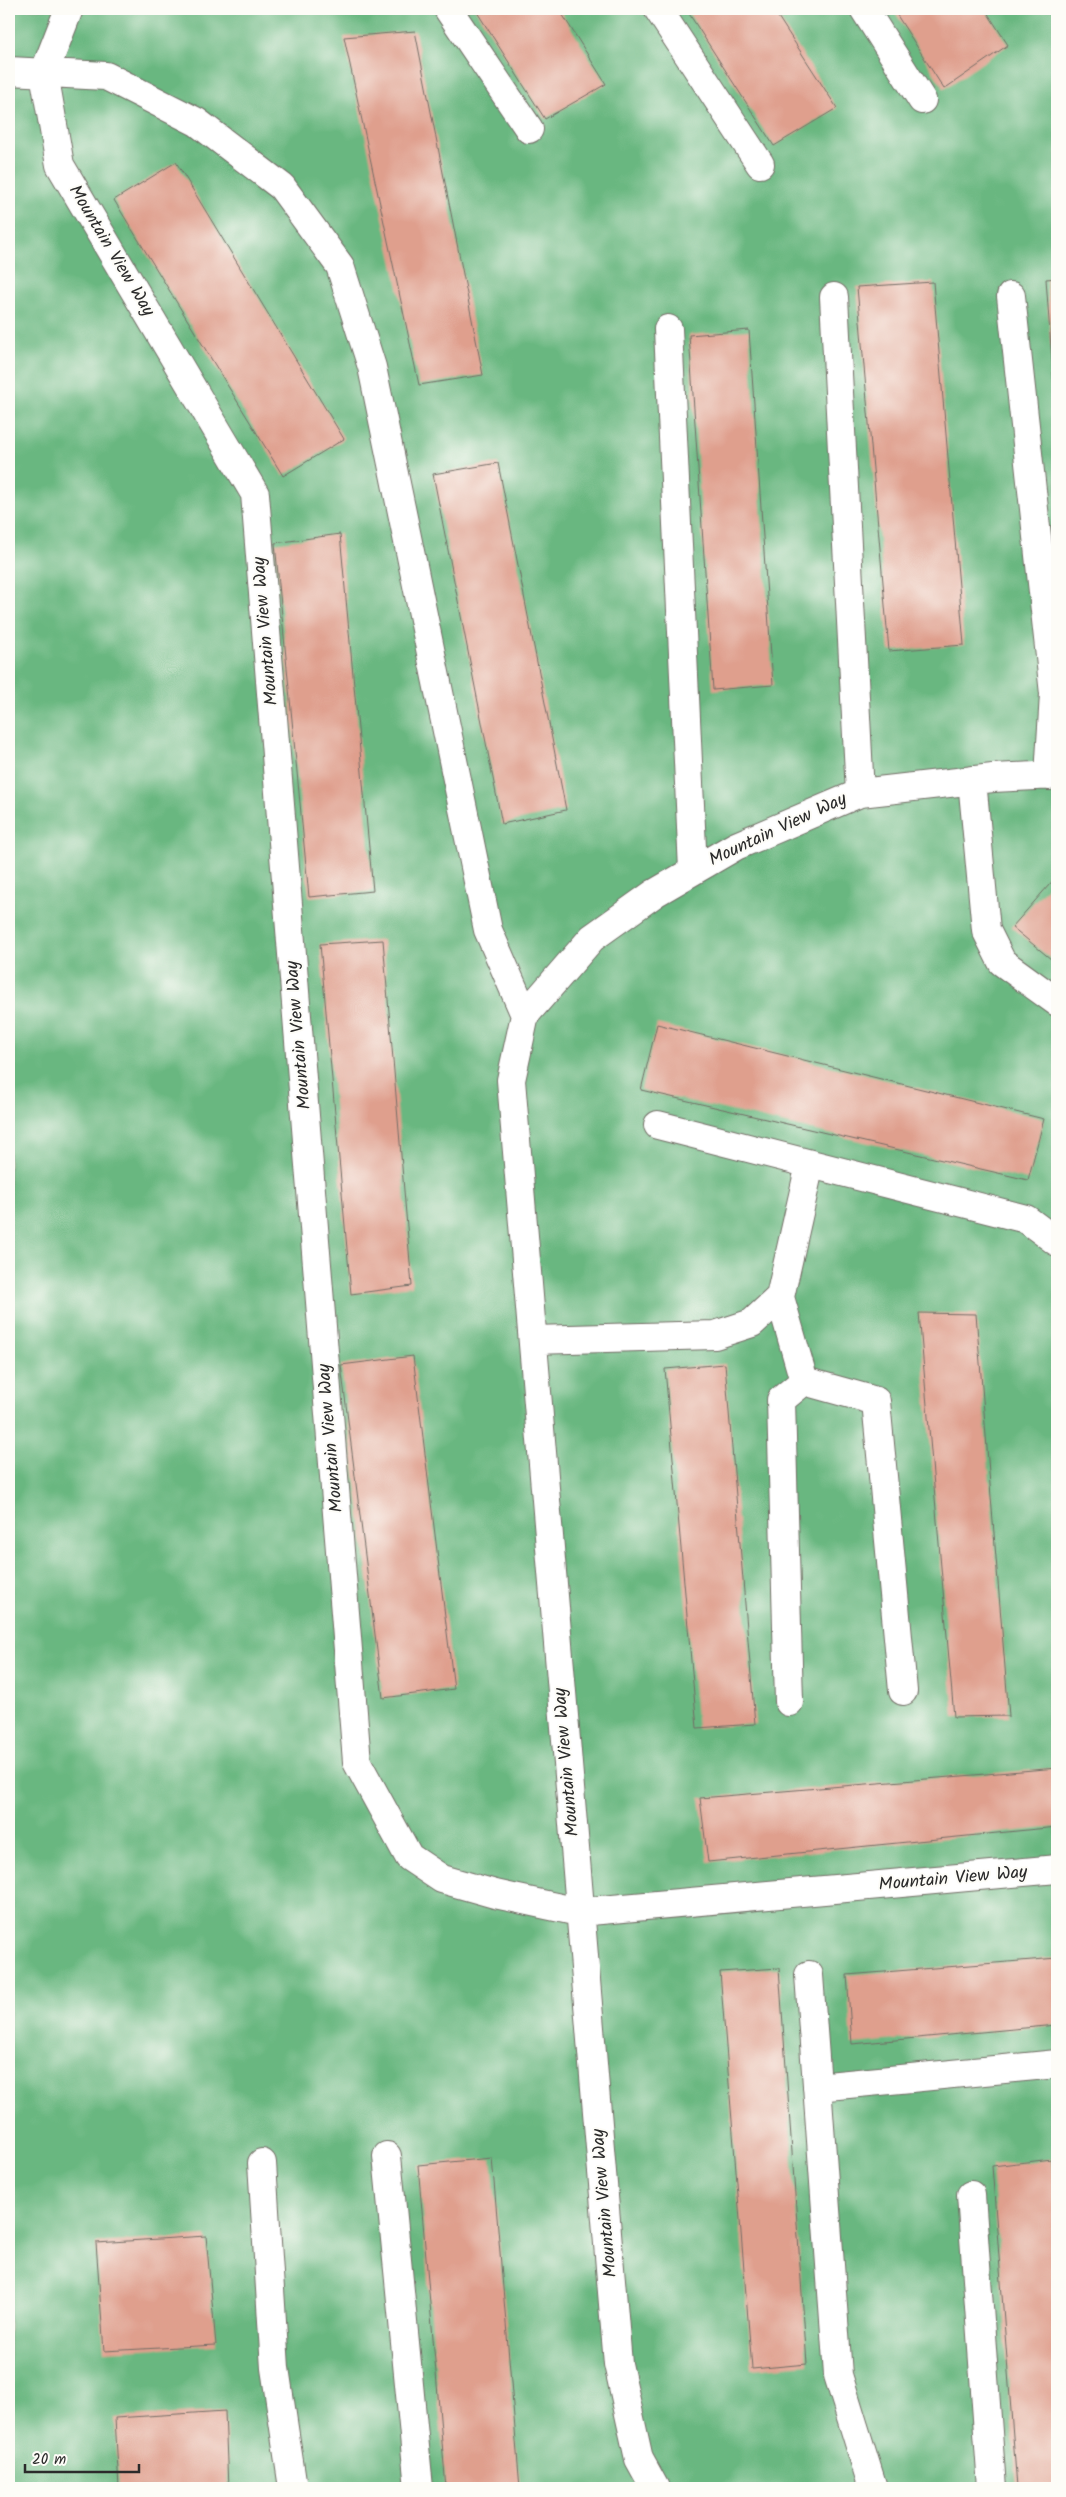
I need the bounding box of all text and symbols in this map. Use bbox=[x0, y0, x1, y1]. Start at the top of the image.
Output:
street label: Mountain View Way bbox=[60, 180, 162, 323]
street label: Mountain View Way bbox=[245, 555, 287, 707]
street label: Mountain View Way bbox=[704, 785, 852, 875]
street label: Mountain View Way bbox=[278, 959, 320, 1111]
street label: Mountain View Way bbox=[310, 1362, 352, 1514]
street label: Mountain View Way bbox=[546, 1686, 588, 1838]
street label: Mountain View Way bbox=[877, 1858, 1029, 1900]
street label: Mountain View Way bbox=[584, 2127, 626, 2279]
scale bar bbox=[25, 2442, 139, 2474]
text: 20 m bbox=[32, 2448, 66, 2472]

